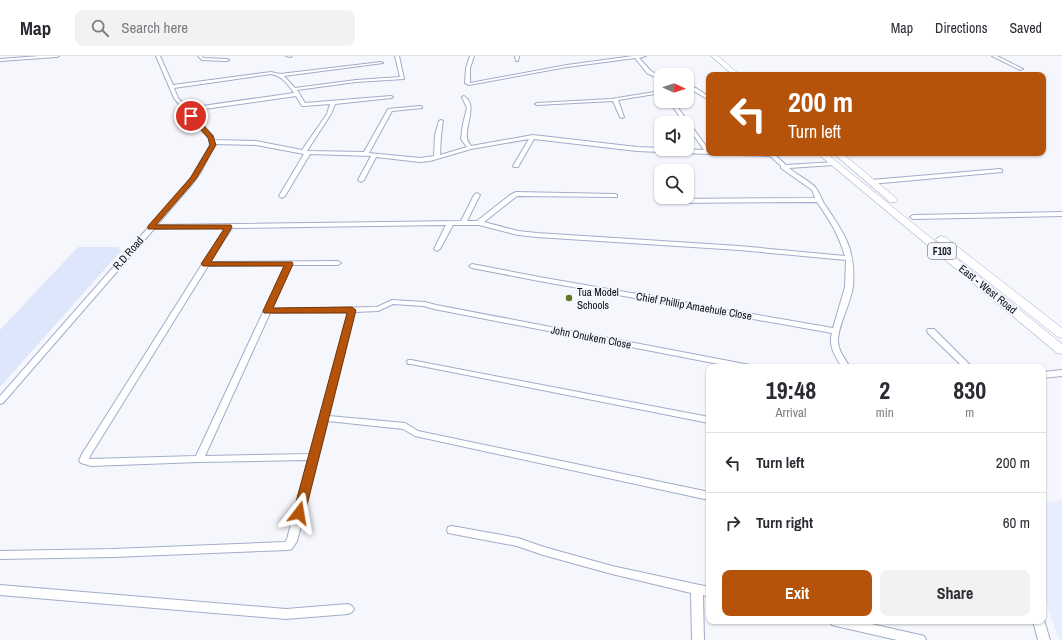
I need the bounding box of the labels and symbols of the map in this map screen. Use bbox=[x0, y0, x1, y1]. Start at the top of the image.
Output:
north arrow bbox=[654, 68, 694, 108]
pin bbox=[174, 99, 208, 133]
street label: R.D Road bbox=[110, 233, 146, 273]
road number: F103 bbox=[928, 243, 956, 259]
street label: East - West Road bbox=[956, 261, 1020, 317]
place label: Tua Model Schools bbox=[577, 285, 619, 312]
street label: Chief Phillip Amaehule Close bbox=[635, 289, 753, 323]
marker: Tua Model Schools bbox=[564, 293, 574, 303]
street label: John Onukem Close bbox=[550, 322, 632, 352]
position arrow bbox=[278, 492, 320, 534]

